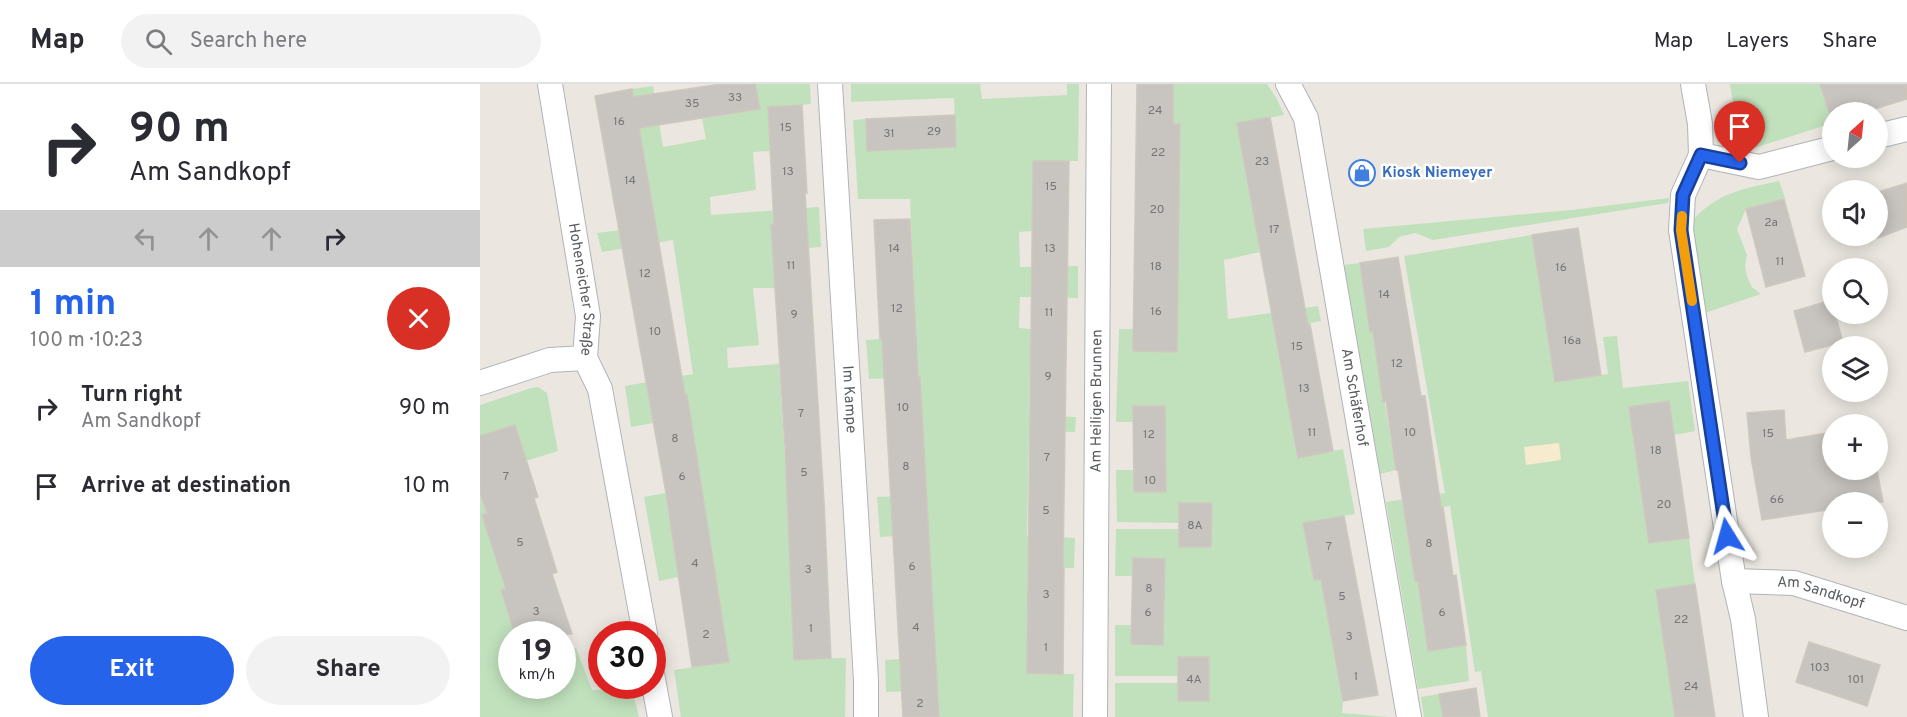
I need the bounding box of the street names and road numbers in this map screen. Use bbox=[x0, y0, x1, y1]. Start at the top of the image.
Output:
street label: Hoheneicher Straße bbox=[563, 222, 598, 356]
street label: Am Heiligen Brunnen bbox=[1087, 329, 1107, 473]
street label: Am Schäferhof bbox=[1336, 347, 1372, 448]
street label: Im Kampe bbox=[838, 365, 861, 434]
street label: Am Sandkopf bbox=[1777, 573, 1866, 614]

